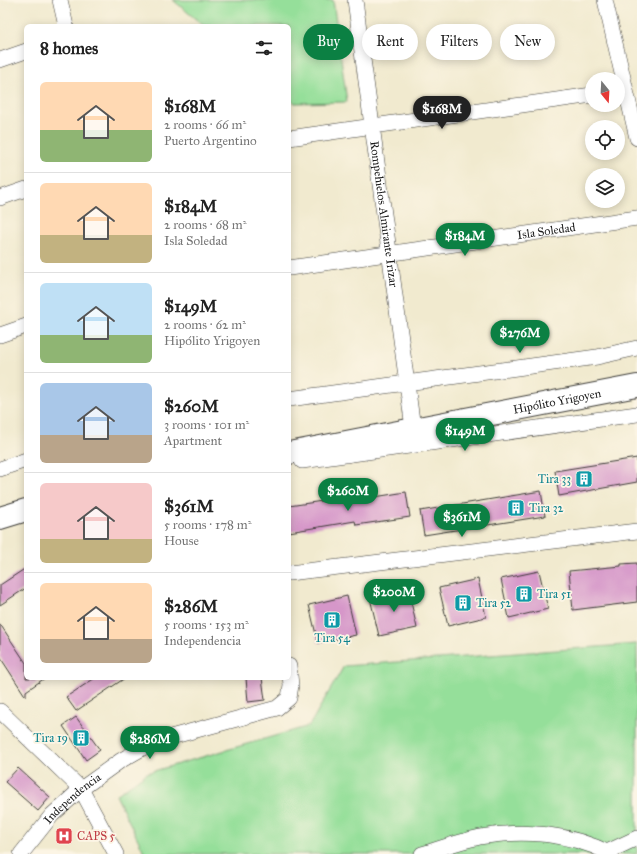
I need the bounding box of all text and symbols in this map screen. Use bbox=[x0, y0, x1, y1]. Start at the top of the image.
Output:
chip: Buy bbox=[303, 24, 354, 60]
chip: Rent bbox=[362, 24, 418, 60]
chip: Filters bbox=[426, 24, 492, 60]
chip: New bbox=[500, 24, 555, 60]
icon: filters bbox=[253, 37, 275, 59]
text: 8 homes bbox=[40, 38, 98, 59]
north arrow bbox=[585, 72, 625, 112]
map controls bbox=[585, 72, 625, 208]
text: $168M bbox=[164, 96, 216, 117]
pin: $168M bbox=[414, 96, 470, 130]
icon: home bbox=[72, 98, 120, 146]
text: $168M bbox=[422, 101, 462, 117]
text: 2 rooms · 66 m² bbox=[164, 117, 246, 133]
button: locate bbox=[585, 120, 625, 160]
text: Puerto Argentino bbox=[164, 133, 257, 149]
street label: Rompehielos Almirante Irizar bbox=[367, 140, 401, 289]
button: layers bbox=[585, 168, 625, 208]
text: $184M bbox=[164, 196, 217, 217]
icon: home bbox=[72, 199, 120, 247]
text: 2 rooms · 68 m² bbox=[164, 217, 246, 233]
street label: Isla Soledad bbox=[516, 220, 576, 242]
pin: $184M bbox=[437, 223, 493, 257]
text: $184M bbox=[445, 228, 485, 244]
text: Isla Soledad bbox=[164, 233, 228, 249]
text: $149M bbox=[164, 296, 217, 317]
icon: home bbox=[72, 299, 120, 347]
text: 2 rooms · 62 m² bbox=[164, 317, 246, 333]
pin: $276M bbox=[492, 320, 548, 354]
text: $276M bbox=[500, 325, 540, 341]
text: Hipólito Yrigoyen bbox=[164, 333, 260, 349]
street label: Hipólito Yrigoyen bbox=[512, 386, 603, 417]
text: $260M bbox=[164, 396, 219, 417]
icon: home bbox=[72, 399, 120, 447]
text: 3 rooms · 101 m² bbox=[164, 417, 249, 433]
pin: $149M bbox=[437, 418, 493, 452]
text: $149M bbox=[445, 423, 485, 439]
text: Apartment bbox=[164, 433, 222, 449]
building icon: Tira 33 bbox=[574, 469, 594, 489]
place label: Tira 33 bbox=[538, 472, 571, 486]
pin: $260M bbox=[320, 478, 376, 512]
text: $260M bbox=[327, 483, 369, 499]
text: $361M bbox=[164, 496, 214, 517]
building icon: Tira 32 bbox=[506, 498, 526, 518]
icon: home bbox=[72, 499, 120, 547]
place label: Tira 32 bbox=[529, 501, 563, 515]
pin: $361M bbox=[434, 504, 490, 538]
text: $361M bbox=[443, 509, 481, 525]
text: 5 rooms · 178 m² bbox=[164, 517, 252, 533]
text: House bbox=[164, 533, 199, 549]
pin: $200M bbox=[366, 579, 422, 613]
text: $200M bbox=[373, 584, 415, 600]
building icon: Tira 51 bbox=[514, 584, 534, 604]
place label: Tira 51 bbox=[537, 587, 571, 601]
building icon: Tira 52 bbox=[453, 593, 473, 613]
text: $286M bbox=[164, 596, 218, 617]
place label: Tira 52 bbox=[476, 596, 511, 610]
icon: home bbox=[72, 599, 120, 647]
building icon: Tira 54 bbox=[322, 610, 342, 630]
text: 5 rooms · 153 m² bbox=[164, 617, 249, 633]
place label: Tira 54 bbox=[314, 631, 350, 645]
text: Independencia bbox=[164, 633, 241, 649]
pin: $286M bbox=[122, 726, 178, 760]
building icon: Tira 19 bbox=[71, 728, 91, 748]
place label: Tira 19 bbox=[33, 731, 68, 745]
text: $286M bbox=[129, 731, 171, 747]
street label: Independencia bbox=[41, 769, 104, 827]
hospital icon: CAPS 5 bbox=[54, 826, 74, 846]
place label: CAPS 5 bbox=[77, 829, 116, 843]

